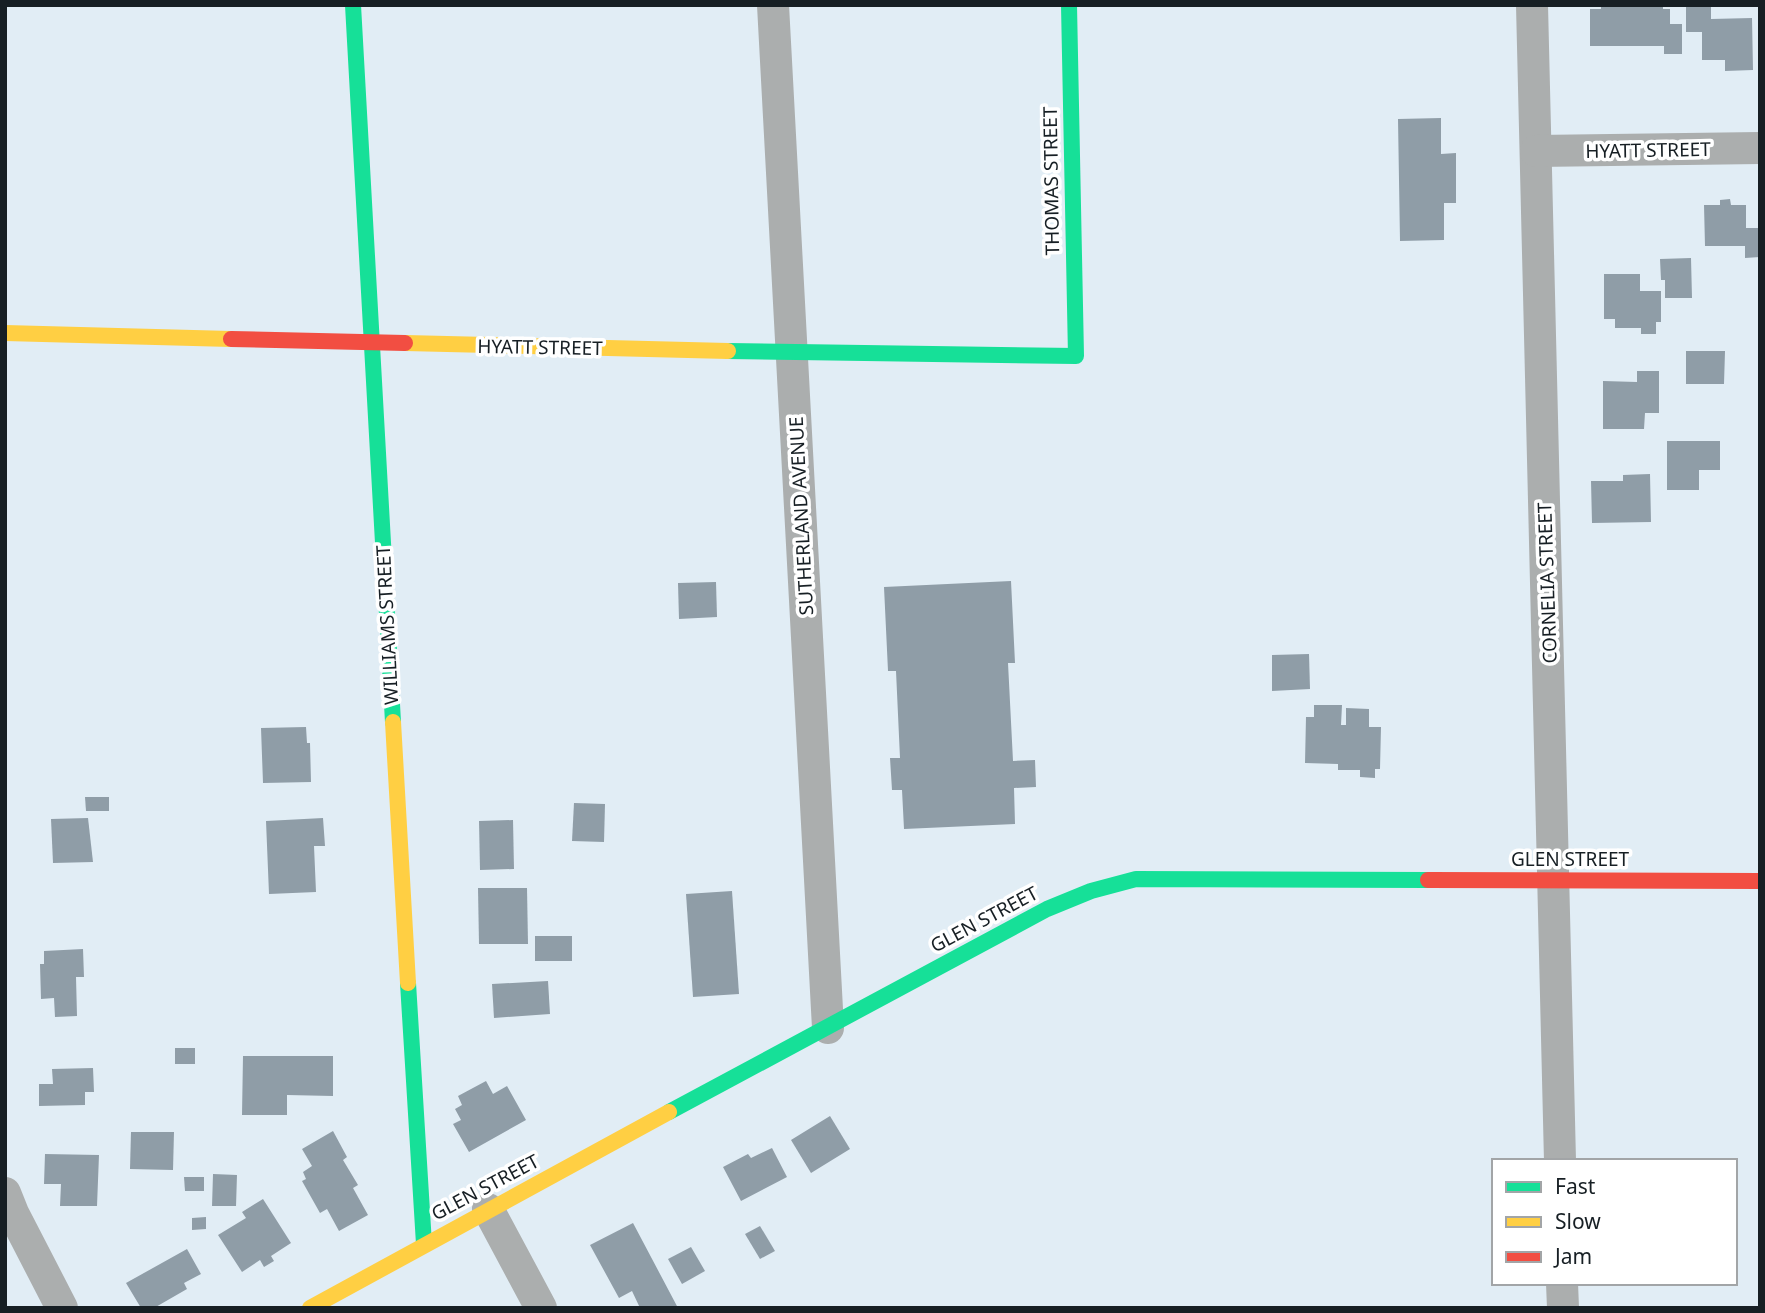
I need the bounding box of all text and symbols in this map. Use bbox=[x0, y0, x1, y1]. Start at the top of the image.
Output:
street label: THOMAS STREET bbox=[1037, 106, 1065, 256]
street label: HYATT STREET bbox=[1585, 136, 1711, 164]
street label: HYATT STREET bbox=[477, 333, 603, 361]
street label: SUTHERLAND AVENUE bbox=[783, 416, 819, 616]
street label: CORNELIA STREET bbox=[1531, 502, 1563, 664]
street label: WILLIAMS STREET bbox=[370, 544, 404, 705]
street label: GLEN STREET bbox=[1511, 846, 1630, 872]
street label: GLEN STREET bbox=[926, 880, 1043, 958]
street label: GLEN STREET bbox=[427, 1148, 544, 1226]
legend bbox=[1492, 1159, 1737, 1285]
text: Fast bbox=[1555, 1172, 1596, 1200]
text: Slow bbox=[1555, 1207, 1601, 1235]
text: Jam bbox=[1553, 1242, 1592, 1270]

